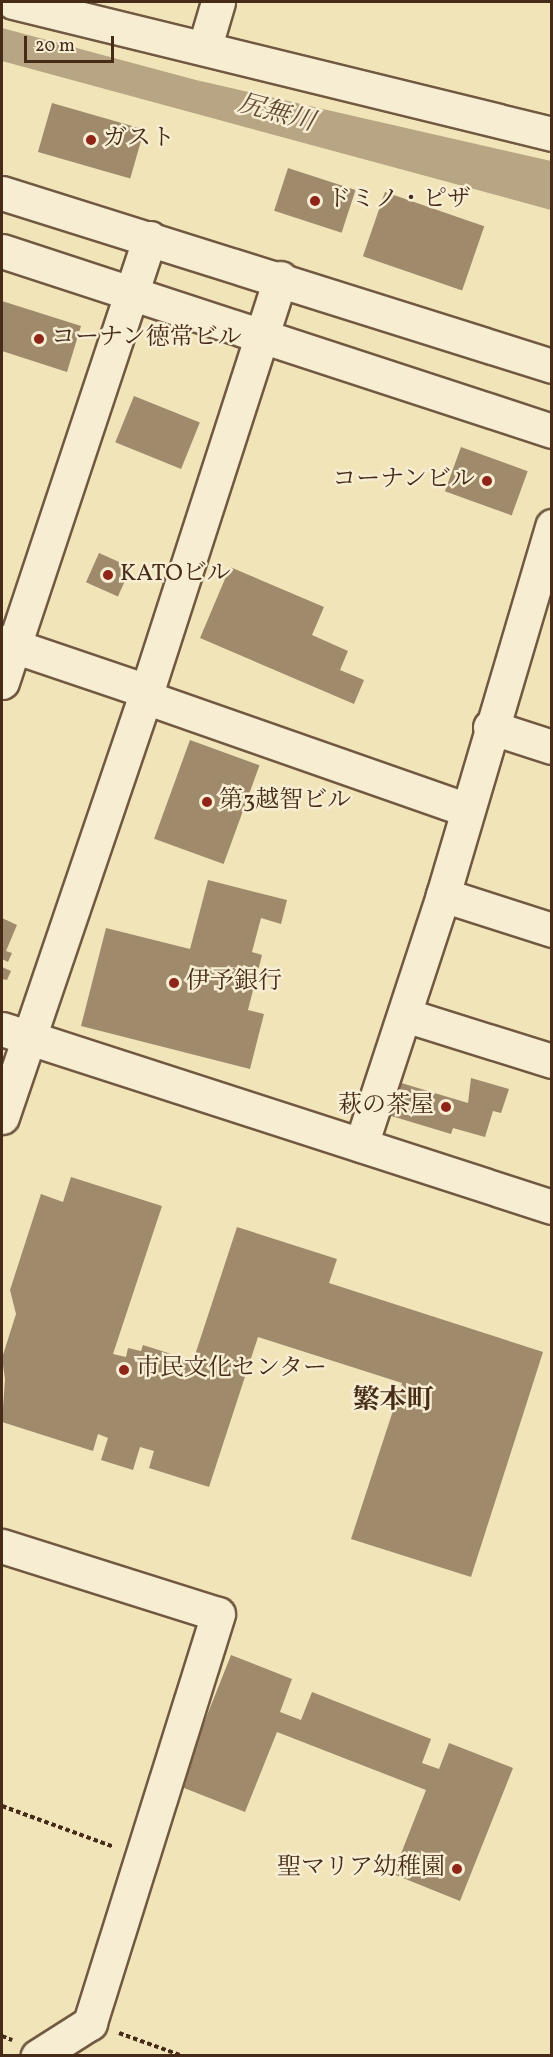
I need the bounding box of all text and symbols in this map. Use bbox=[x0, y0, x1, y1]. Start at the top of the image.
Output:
scale bar bbox=[27, 24, 117, 62]
text: 20 m bbox=[35, 34, 75, 59]
water label: 尻無川 bbox=[234, 89, 318, 139]
place label: ガスト bbox=[103, 126, 175, 154]
marker: ガスト bbox=[84, 133, 98, 147]
place label: ドミノ・ピザ bbox=[327, 187, 471, 215]
marker: ドミノ・ピザ bbox=[308, 194, 322, 208]
place label: コーナン徳常ビル bbox=[51, 325, 243, 353]
marker: コーナン徳常ビル bbox=[32, 332, 46, 346]
place label: コーナンビル bbox=[331, 467, 475, 495]
marker: コーナンビル bbox=[480, 474, 494, 488]
place label: KATOビル bbox=[120, 561, 231, 589]
marker: KATOビル bbox=[101, 568, 115, 582]
place label: 第3越智ビル bbox=[219, 788, 351, 816]
marker: 第3越智ビル bbox=[200, 795, 214, 809]
place label: 伊予銀行 bbox=[186, 969, 282, 997]
marker: 伊予銀行 bbox=[167, 976, 181, 990]
place label: 萩の茶屋 bbox=[338, 1093, 434, 1121]
marker: 萩の茶屋 bbox=[439, 1100, 453, 1114]
place label: 市民文化センター bbox=[136, 1356, 328, 1384]
marker: 市民文化センター bbox=[117, 1363, 131, 1377]
district label: 繁本町 bbox=[353, 1386, 433, 1418]
place label: 聖マリア幼稚園 bbox=[277, 1855, 445, 1883]
marker: 聖マリア幼稚園 bbox=[450, 1862, 464, 1876]

